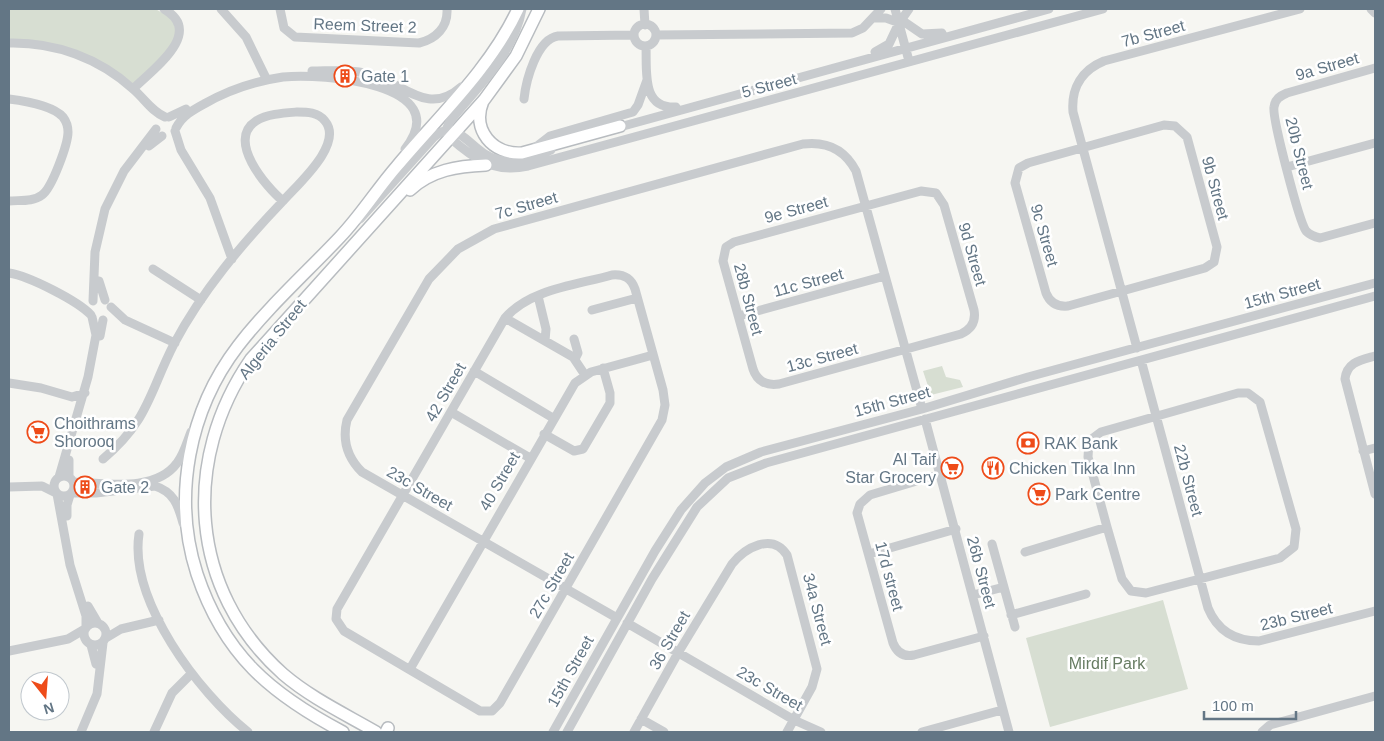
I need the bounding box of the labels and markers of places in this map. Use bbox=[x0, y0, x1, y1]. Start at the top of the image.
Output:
building icon: Gate 1 bbox=[333, 64, 357, 88]
place label: Gate 1 bbox=[361, 68, 409, 85]
place label: Choithrams Shorooq bbox=[54, 415, 136, 450]
supermarket icon: Choithrams Shorooq bbox=[26, 420, 50, 444]
bank icon: RAK Bank bbox=[1016, 431, 1040, 455]
place label: RAK Bank bbox=[1044, 435, 1119, 452]
place label: Al Taif Star Grocery bbox=[845, 451, 937, 486]
supermarket icon: Al Taif Star Grocery bbox=[940, 456, 964, 480]
restaurant icon: Chicken Tikka Inn bbox=[981, 456, 1005, 480]
place label: Chicken Tikka Inn bbox=[1009, 460, 1135, 477]
building icon: Gate 2 bbox=[73, 475, 97, 499]
place label: Gate 2 bbox=[101, 479, 149, 496]
supermarket icon: Park Centre bbox=[1027, 482, 1051, 506]
place label: Park Centre bbox=[1055, 486, 1140, 503]

